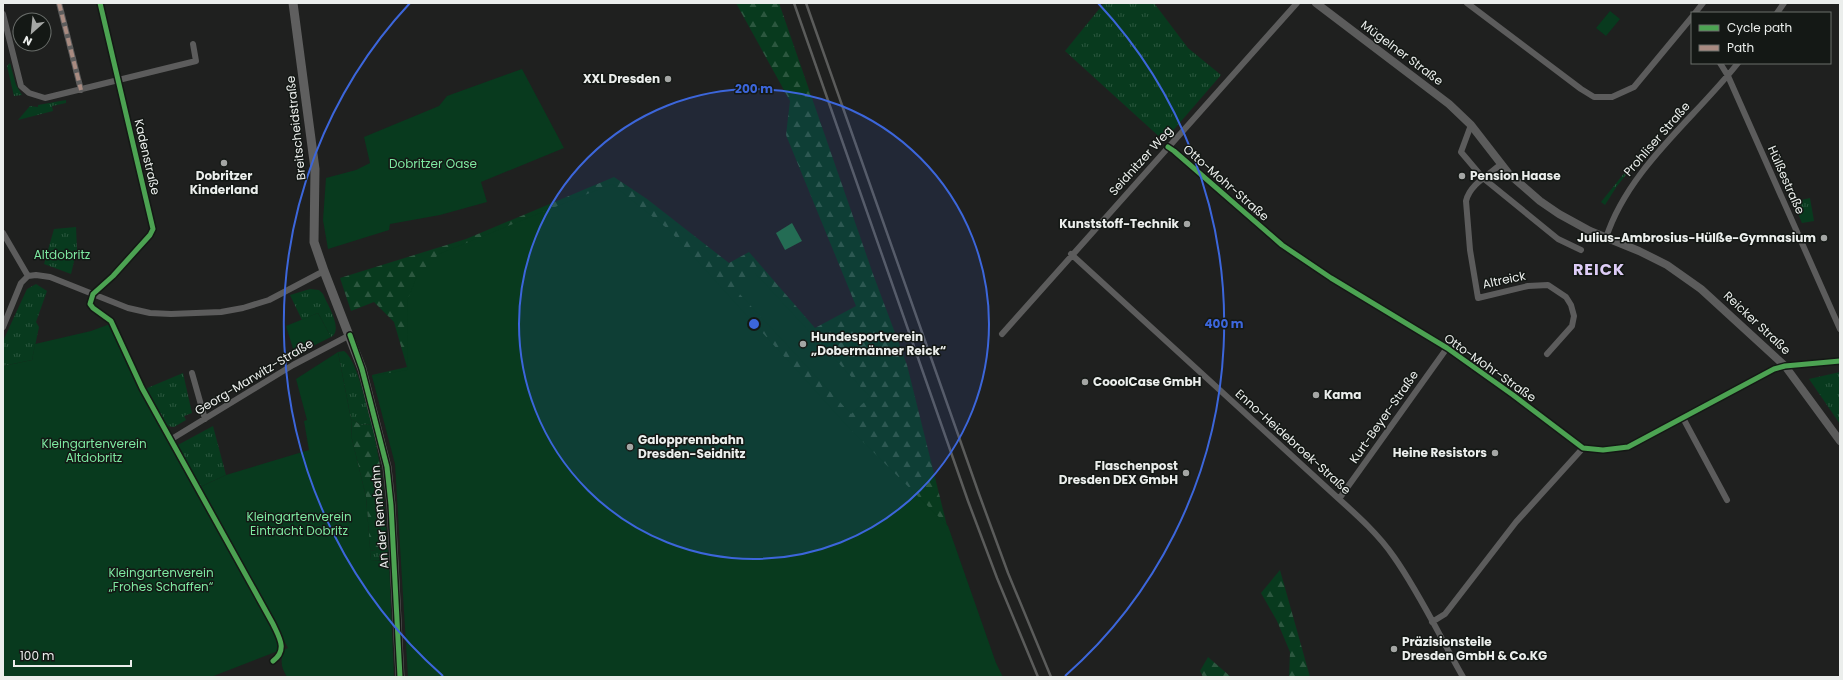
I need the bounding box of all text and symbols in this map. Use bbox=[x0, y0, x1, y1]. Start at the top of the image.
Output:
north arrow bbox=[12, 12, 52, 52]
legend bbox=[1691, 12, 1831, 64]
street label: Mügelner Straße bbox=[1358, 16, 1447, 89]
text: Cycle path bbox=[1727, 19, 1792, 36]
text: N bbox=[20, 32, 35, 50]
text: Path bbox=[1727, 39, 1754, 56]
place label: XXL Dresden bbox=[583, 70, 660, 87]
marker: XXL Dresden bbox=[663, 74, 673, 84]
street label: Breitscheidstraße bbox=[282, 75, 309, 181]
text: 200 m bbox=[735, 80, 773, 97]
street label: Prohliser Straße bbox=[1619, 98, 1694, 180]
street label: Kadenstraße bbox=[131, 117, 164, 196]
street label: Seidnitzer Weg bbox=[1105, 122, 1177, 199]
street label: Otto-Mohr-Straße bbox=[1180, 140, 1273, 225]
street label: Hülßestraße bbox=[1764, 143, 1809, 217]
park label: Dobritzer Oase bbox=[389, 155, 477, 172]
marker: Dobritzer Kinderland bbox=[219, 158, 229, 168]
place label: Dobritzer Kinderland bbox=[190, 167, 258, 198]
place label: Pension Haase bbox=[1470, 167, 1561, 184]
marker: Pension Haase bbox=[1457, 171, 1467, 181]
place label: Kunststoff-Technik bbox=[1059, 215, 1180, 232]
marker: Kunststoff-Technik bbox=[1182, 219, 1192, 229]
place label: Julius-Ambrosius-Hülße-Gymnasium bbox=[1577, 229, 1816, 246]
marker: Julius-Ambrosius-Hülße-Gymnasium bbox=[1819, 233, 1829, 243]
park label: Altdobritz bbox=[34, 246, 90, 263]
district label: REICK bbox=[1573, 258, 1625, 281]
street label: Altreick bbox=[1481, 266, 1528, 292]
street label: Reicker Straße bbox=[1720, 287, 1795, 358]
text: 400 m bbox=[1204, 315, 1244, 332]
centre of rings bbox=[747, 317, 761, 331]
place label: Hundesportverein „Dobermänner Reick“ bbox=[811, 328, 946, 359]
street label: Otto-Mohr-Straße bbox=[1441, 329, 1540, 406]
street label: Georg-Marwitz-Straße bbox=[191, 334, 316, 419]
marker: Hundesportverein „Dobermänner Reick“ bbox=[798, 339, 808, 349]
street label: Kurt-Beyer-Straße bbox=[1345, 367, 1422, 467]
place label: CooolCase GmbH bbox=[1093, 373, 1202, 390]
marker: CooolCase GmbH bbox=[1080, 377, 1090, 387]
street label: Enno-Heidebroek-Straße bbox=[1232, 385, 1355, 498]
place label: Kama bbox=[1324, 386, 1361, 403]
marker: Kama bbox=[1311, 390, 1321, 400]
place label: Galopprennbahn Dresden-Seidnitz bbox=[638, 431, 745, 462]
park label: Kleingartenverein Altdobritz bbox=[41, 435, 147, 466]
marker: Galopprennbahn Dresden-Seidnitz bbox=[625, 442, 635, 452]
place label: Heine Resistors bbox=[1393, 444, 1487, 461]
marker: Heine Resistors bbox=[1490, 448, 1500, 458]
place label: Flaschenpost Dresden DEX GmbH bbox=[1059, 457, 1178, 488]
street label: An der Rennbahn bbox=[367, 465, 392, 570]
marker: Flaschenpost Dresden DEX GmbH bbox=[1181, 468, 1191, 478]
park label: Kleingartenverein Eintracht Dobritz bbox=[246, 508, 352, 539]
park label: Kleingartenverein „Frohes Schaffen“ bbox=[108, 564, 214, 595]
place label: Präzisionsteile Dresden GmbH & Co.KG bbox=[1402, 633, 1547, 664]
scale bar bbox=[14, 642, 131, 668]
marker: Präzisionsteile Dresden GmbH & Co.KG bbox=[1389, 644, 1399, 654]
text: 100 m bbox=[20, 647, 54, 664]

